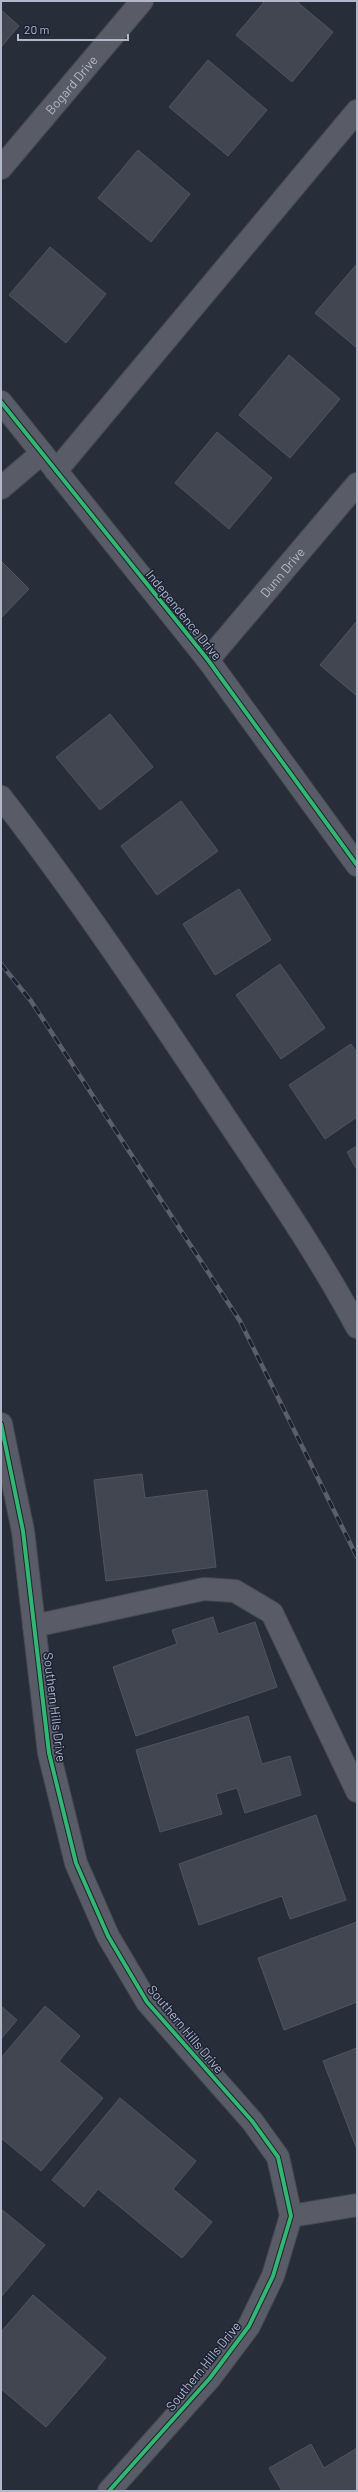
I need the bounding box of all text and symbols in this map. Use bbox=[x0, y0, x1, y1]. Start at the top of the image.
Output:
scale bar bbox=[18, 16, 128, 42]
text: 20 m bbox=[24, 22, 50, 36]
street label: Bogard Drive bbox=[42, 52, 101, 117]
street label: Dunn Drive bbox=[257, 544, 308, 600]
street label: Independence Drive bbox=[143, 567, 225, 663]
street label: Southern Hills Drive bbox=[40, 1651, 70, 1763]
street label: Southern Hills Drive bbox=[144, 1982, 228, 2076]
street label: Southern Hills Drive bbox=[162, 2318, 244, 2414]

